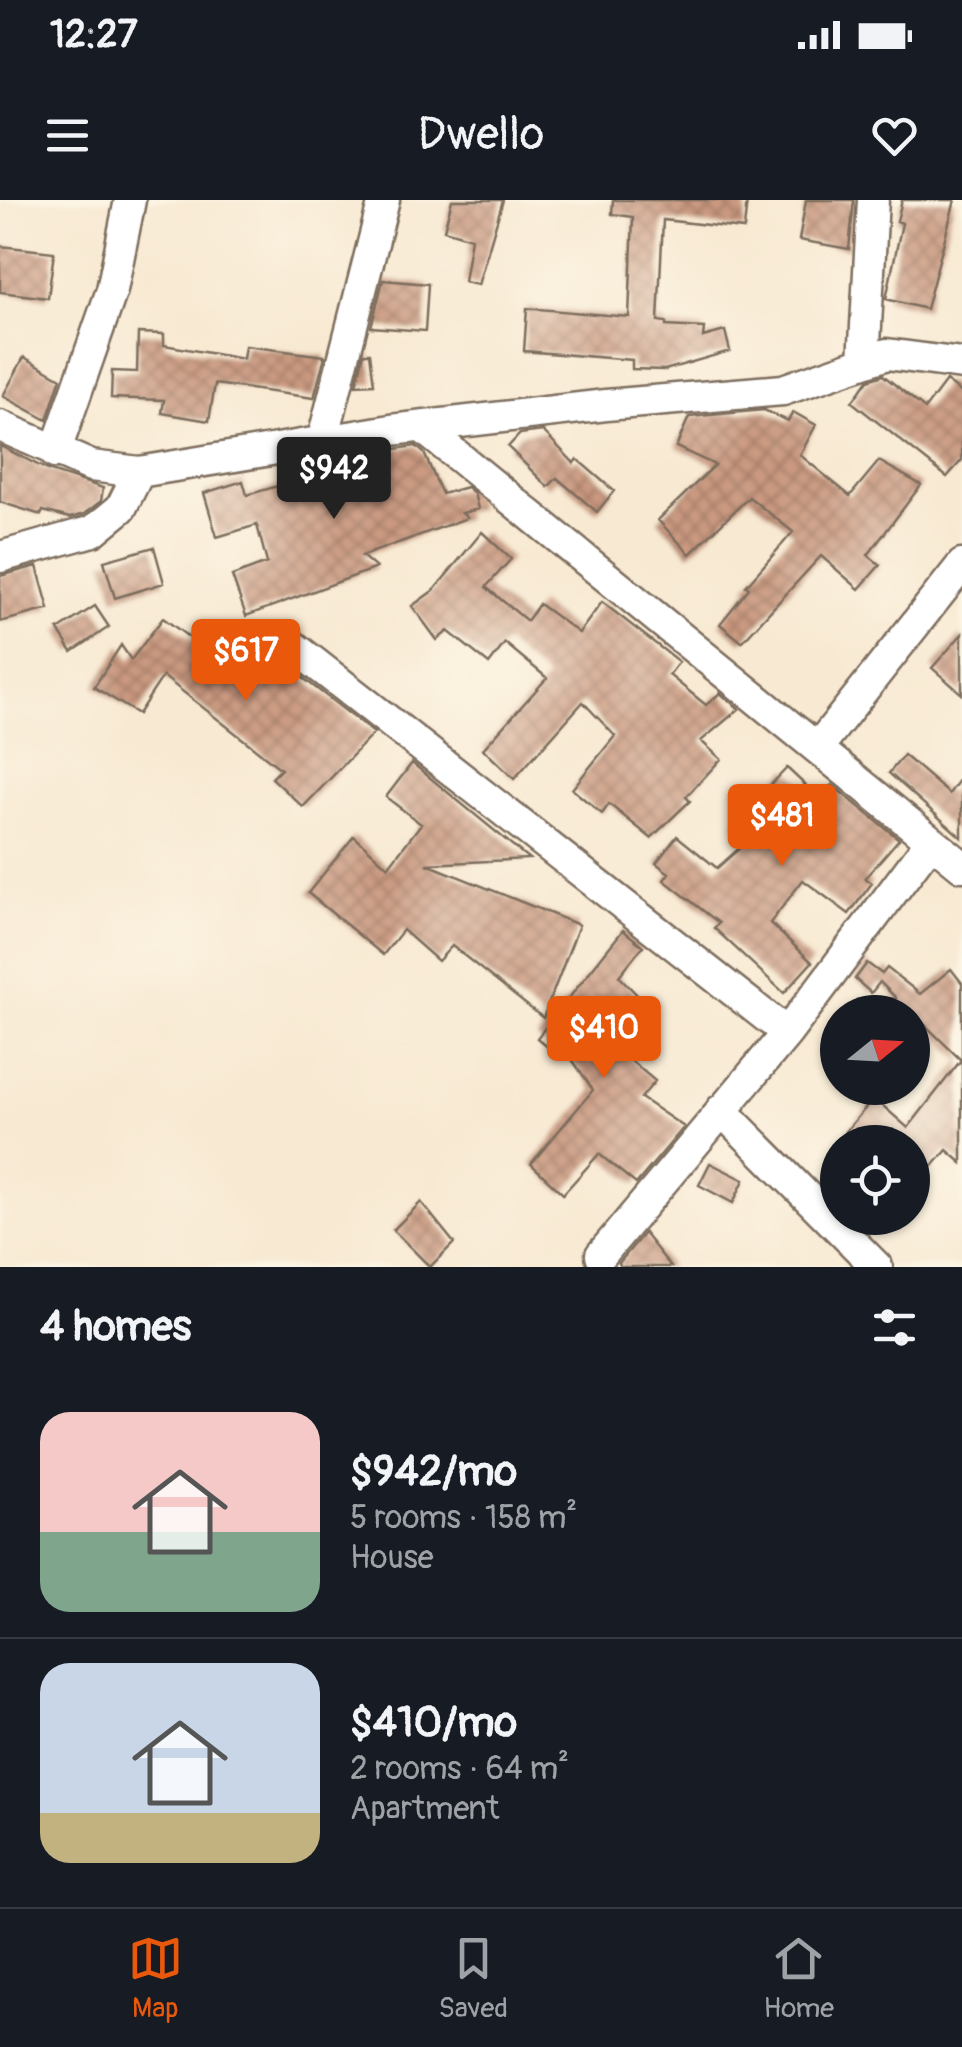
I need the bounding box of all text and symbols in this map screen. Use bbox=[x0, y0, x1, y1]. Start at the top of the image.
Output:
text: 12:27 bbox=[50, 11, 138, 59]
text: Dwello bbox=[418, 107, 544, 163]
icon: menu bbox=[40, 108, 95, 163]
icon: heart bbox=[867, 108, 922, 163]
pin: $942 bbox=[275, 437, 393, 522]
text: $942 bbox=[299, 449, 369, 489]
pin: $617 bbox=[187, 619, 305, 704]
text: $617 bbox=[213, 631, 279, 671]
pin: $481 bbox=[723, 784, 841, 869]
text: $481 bbox=[750, 796, 814, 836]
north arrow bbox=[820, 995, 930, 1105]
map controls bbox=[820, 995, 930, 1235]
pin: $410 bbox=[545, 996, 663, 1081]
text: $410 bbox=[569, 1008, 639, 1048]
button: locate bbox=[820, 1125, 930, 1235]
icon: filters bbox=[867, 1300, 922, 1355]
text: 4 homes bbox=[40, 1301, 191, 1353]
text: $942/mo bbox=[350, 1446, 517, 1498]
icon: home bbox=[120, 1452, 240, 1572]
text: 5 rooms · 158 m² bbox=[350, 1498, 577, 1538]
text: House bbox=[350, 1538, 434, 1578]
text: $410/mo bbox=[350, 1697, 517, 1749]
icon: home bbox=[120, 1703, 240, 1823]
text: 2 rooms · 64 m² bbox=[350, 1749, 569, 1789]
text: Apartment bbox=[350, 1789, 499, 1829]
tab: Map bbox=[128, 1931, 183, 2026]
tab: Saved bbox=[438, 1931, 508, 2026]
tab: Home bbox=[764, 1931, 834, 2026]

